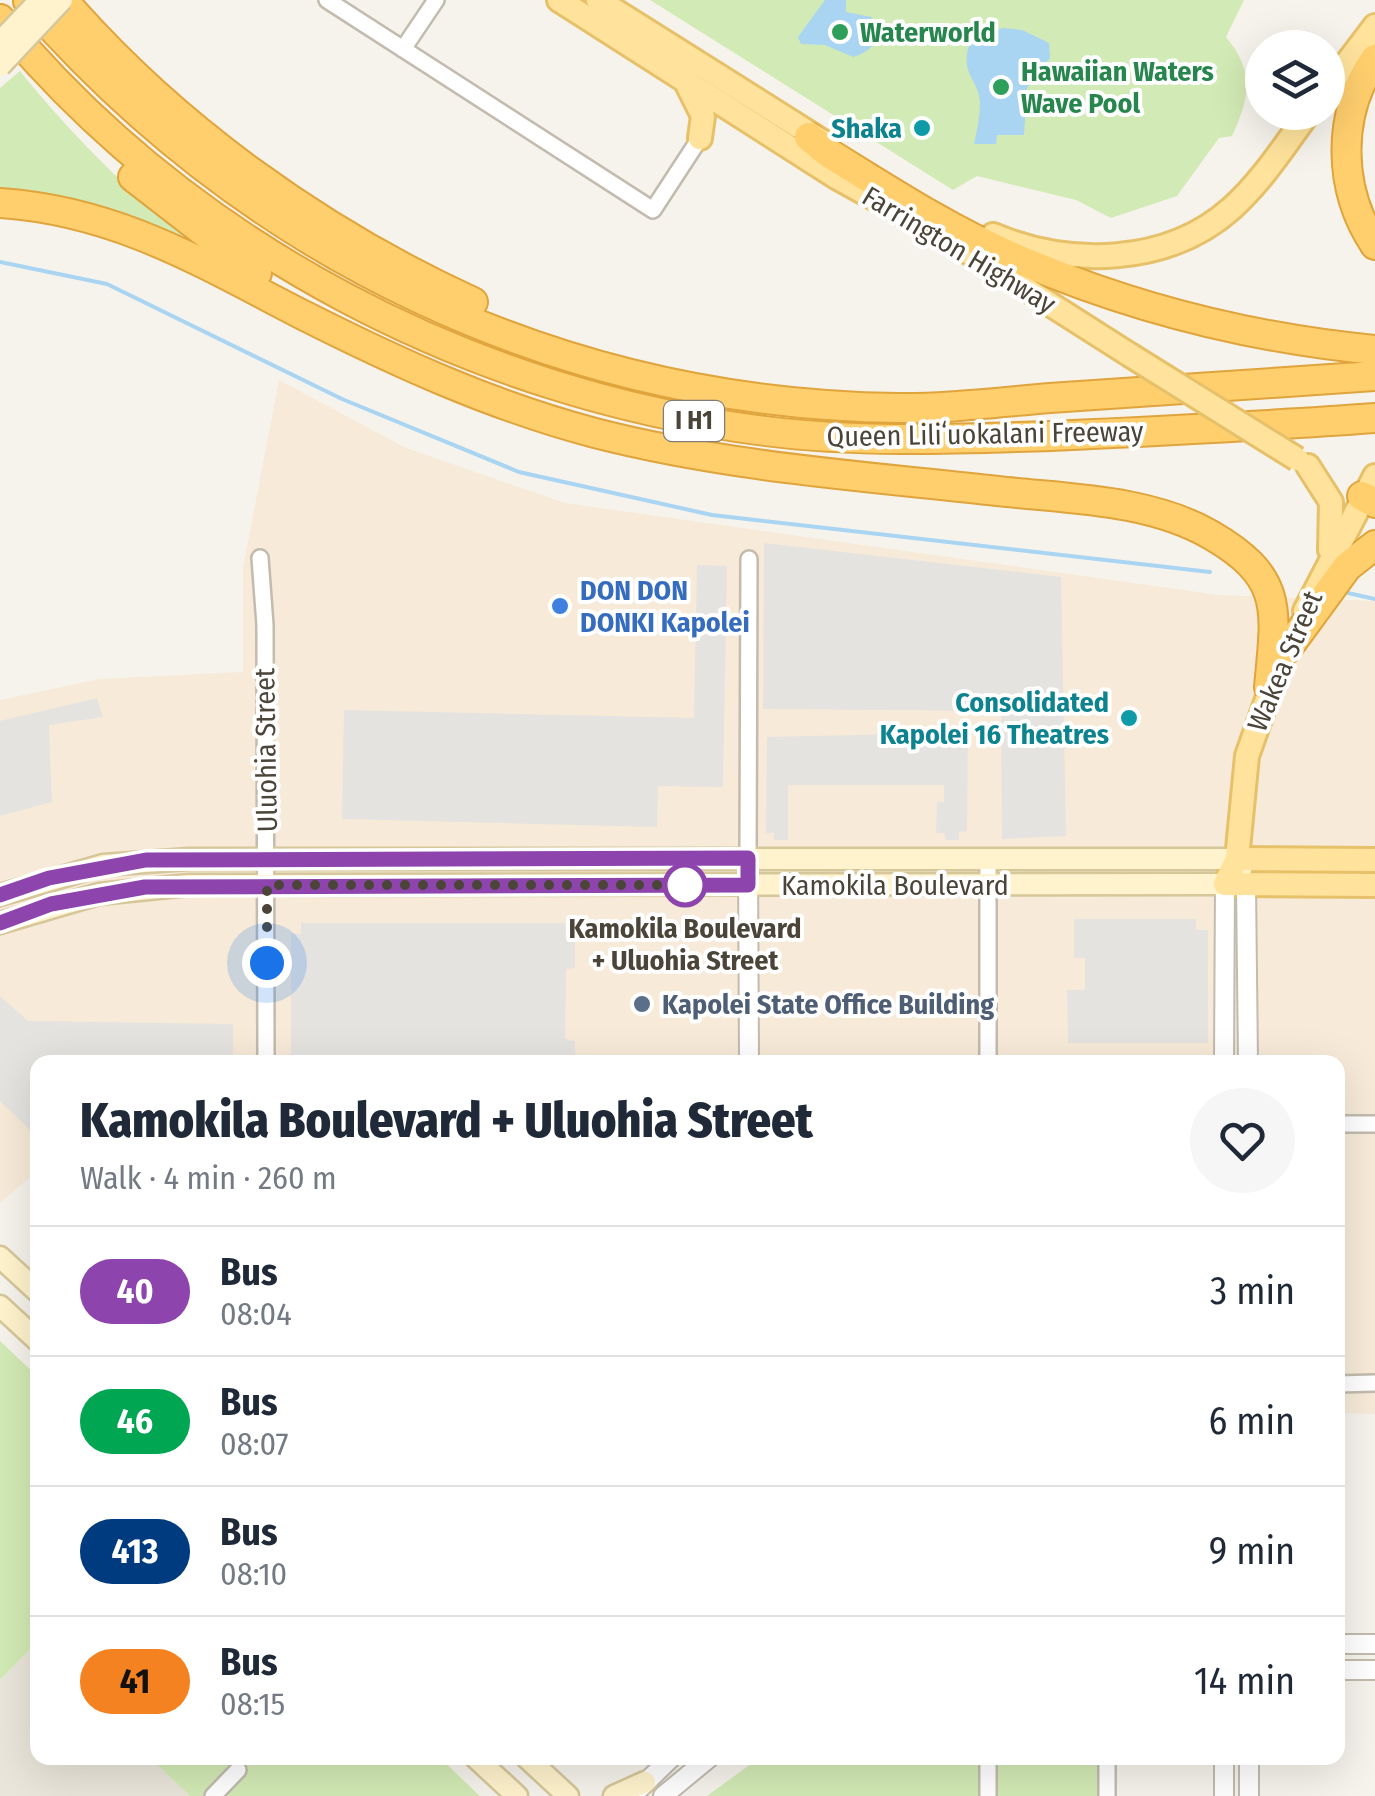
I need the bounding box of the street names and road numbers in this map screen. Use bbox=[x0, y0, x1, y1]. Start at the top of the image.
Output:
street label: Farrington Highway bbox=[857, 179, 1062, 321]
road number: I H1 bbox=[664, 401, 724, 441]
street label: Queen Liliʻuokalani Freeway bbox=[826, 415, 1144, 453]
street label: Wakea Street bbox=[1241, 585, 1330, 736]
street label: Uluohia Street bbox=[248, 667, 284, 832]
street label: Kamokila Boulevard bbox=[781, 869, 1009, 902]

